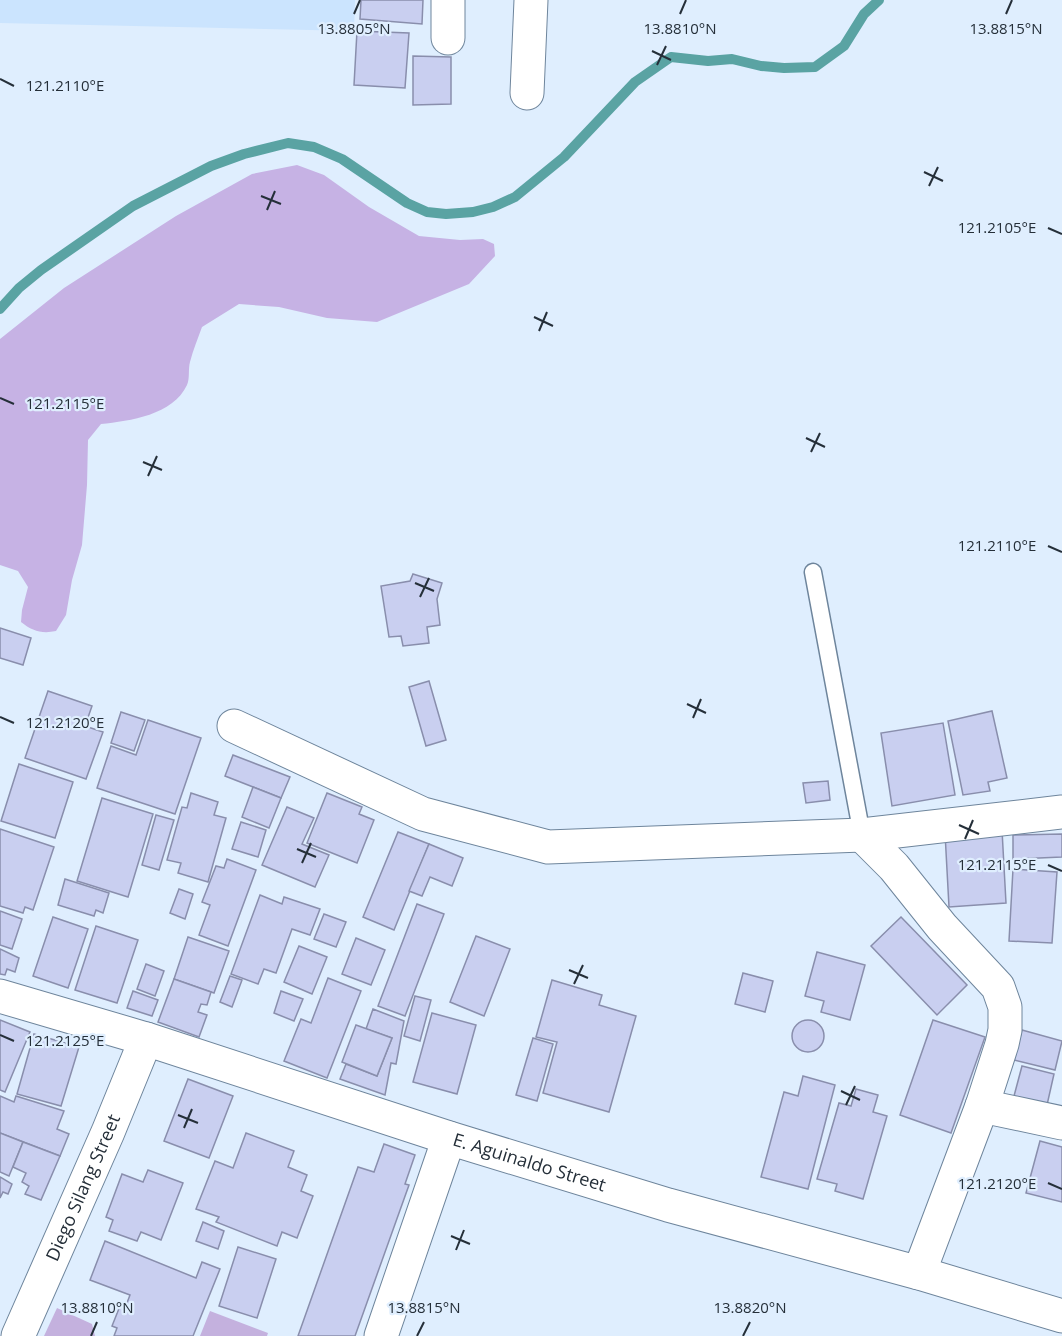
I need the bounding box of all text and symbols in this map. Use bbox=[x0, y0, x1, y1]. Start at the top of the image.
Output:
text: 13.8805°N bbox=[317, 18, 391, 38]
text: 13.8810°N bbox=[643, 18, 717, 38]
text: 13.8815°N bbox=[969, 18, 1043, 38]
text: 121.2110°E bbox=[26, 75, 104, 95]
text: 121.2105°E bbox=[958, 217, 1036, 237]
text: 121.2115°E bbox=[26, 393, 104, 413]
text: 121.2110°E bbox=[958, 535, 1036, 555]
text: 121.2120°E bbox=[26, 712, 104, 732]
text: 121.2115°E bbox=[958, 854, 1036, 874]
text: 121.2125°E bbox=[26, 1030, 104, 1050]
street label: Diego Silang Street bbox=[40, 1110, 125, 1264]
street label: E. Aguinaldo Street bbox=[450, 1127, 609, 1196]
text: 121.2120°E bbox=[958, 1173, 1036, 1193]
text: 13.8810°N bbox=[60, 1297, 134, 1317]
text: 13.8815°N bbox=[387, 1297, 461, 1317]
text: 13.8820°N bbox=[713, 1297, 787, 1317]

